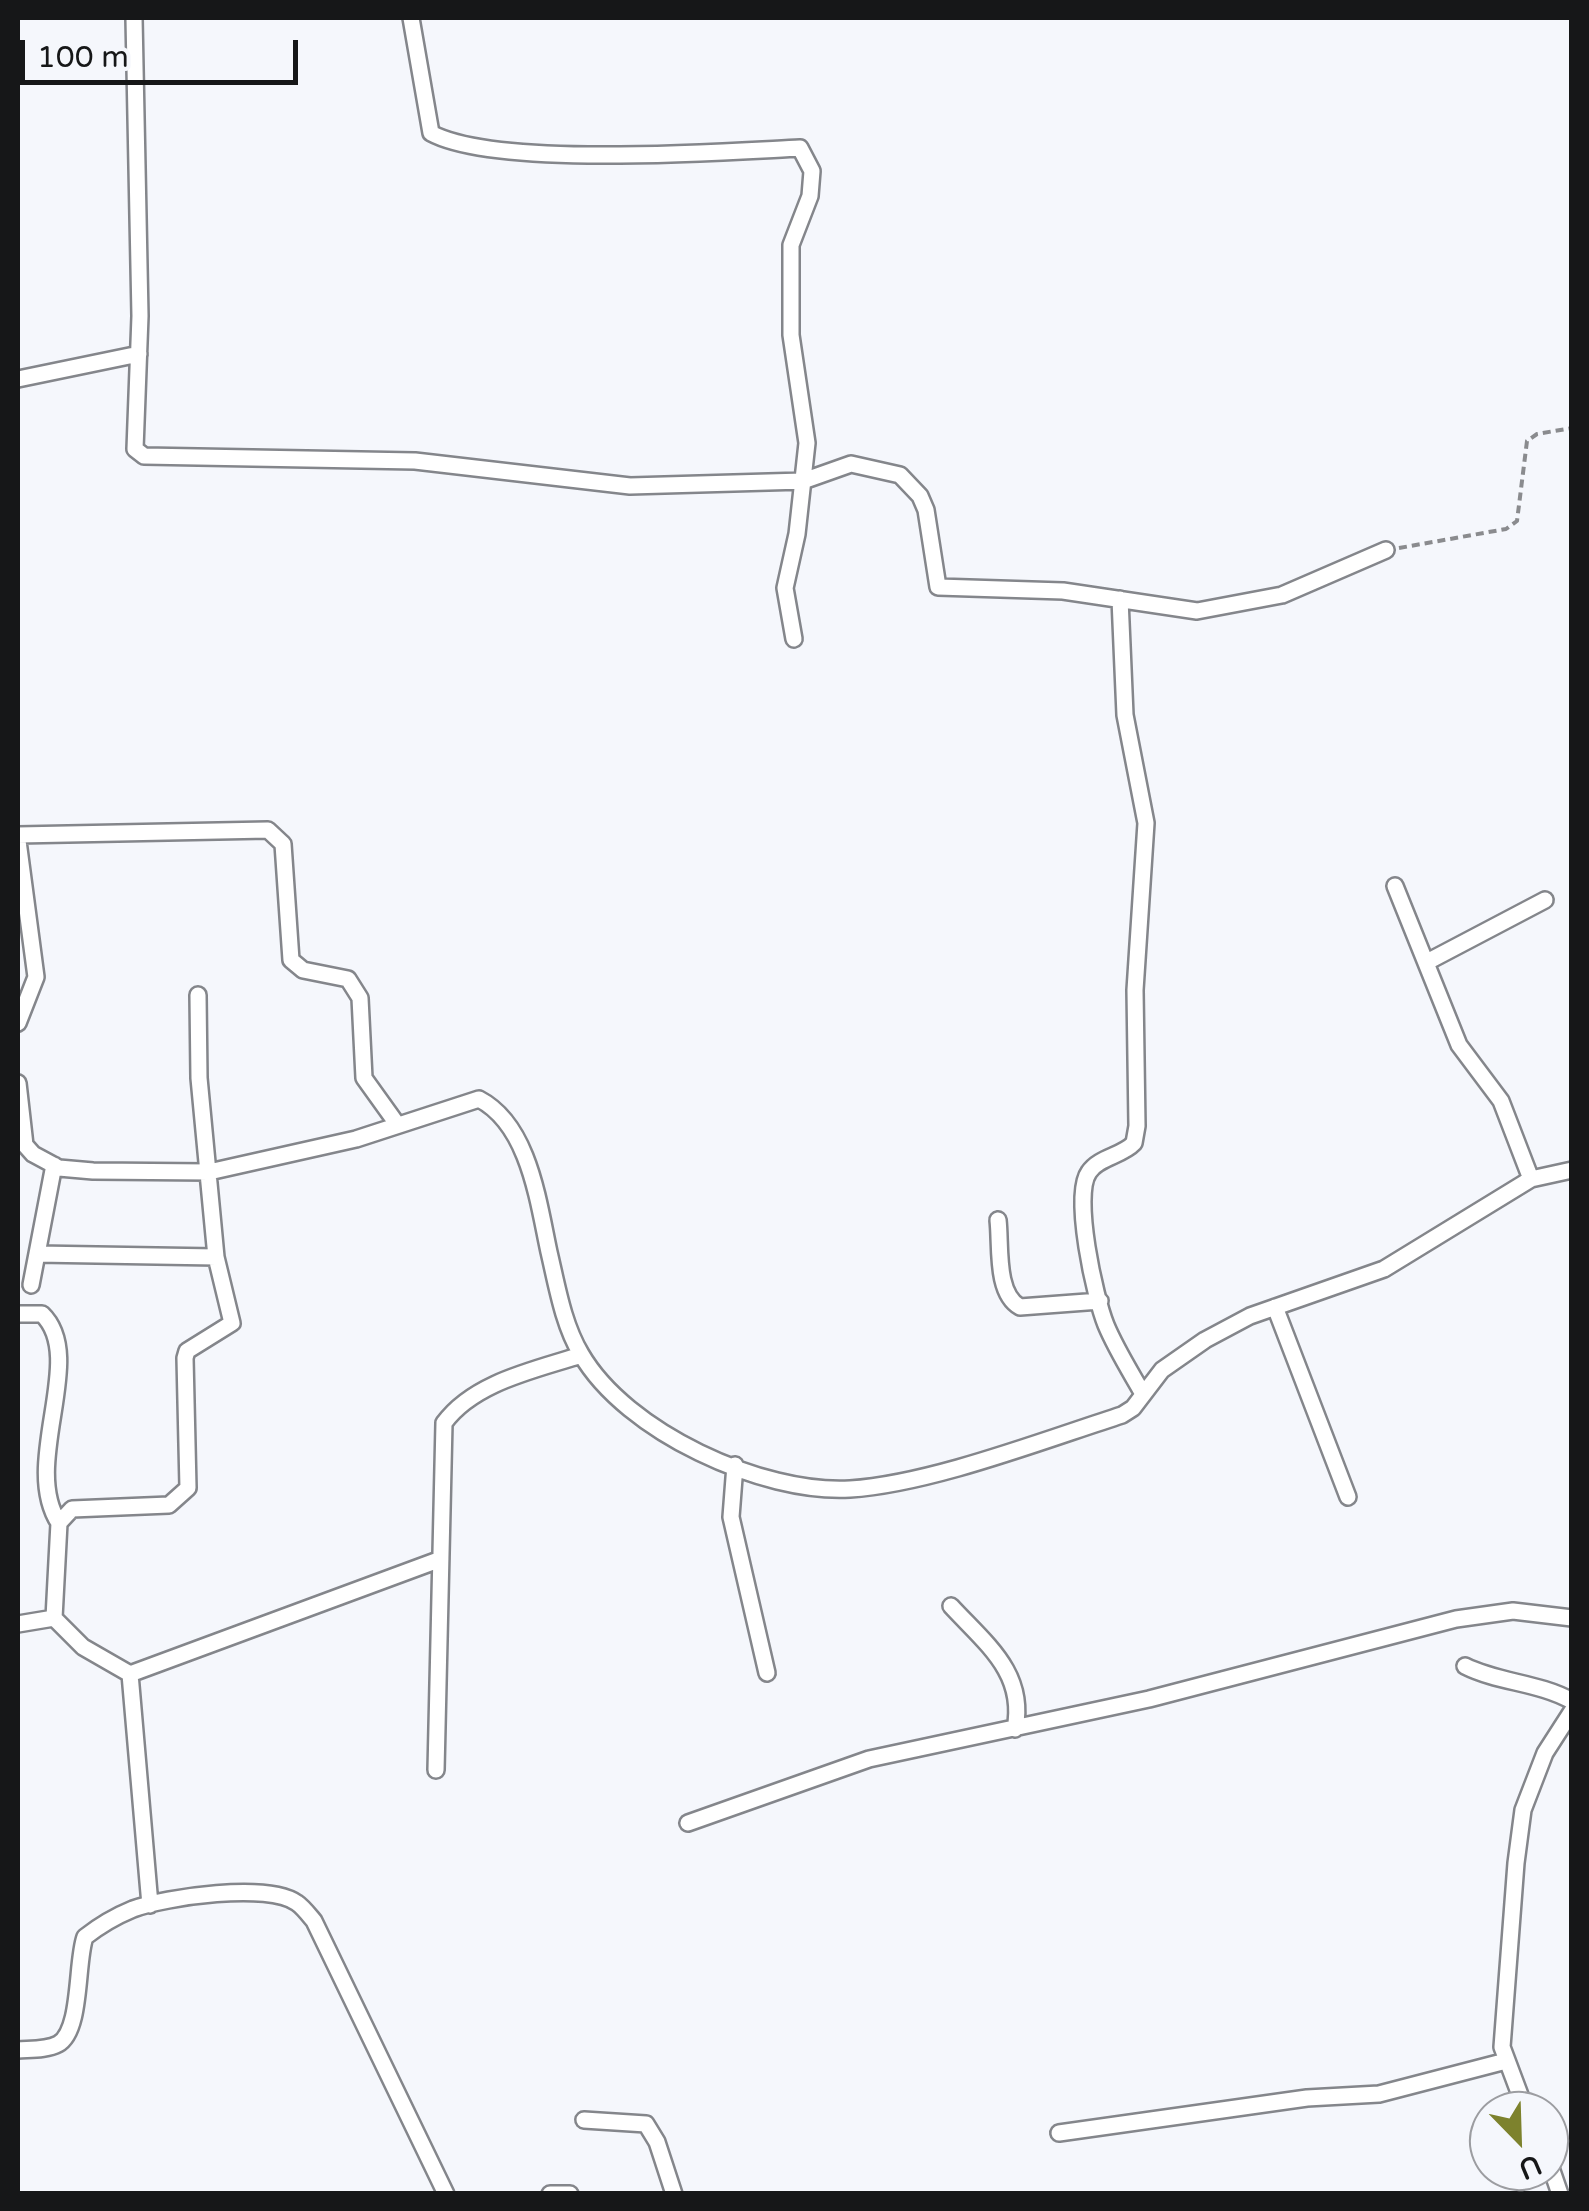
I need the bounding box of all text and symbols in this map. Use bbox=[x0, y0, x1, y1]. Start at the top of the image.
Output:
scale bar bbox=[25, 20, 302, 82]
text: 100 m bbox=[37, 39, 129, 76]
north arrow bbox=[1469, 2091, 1569, 2191]
text: U bbox=[1514, 2147, 1546, 2187]

